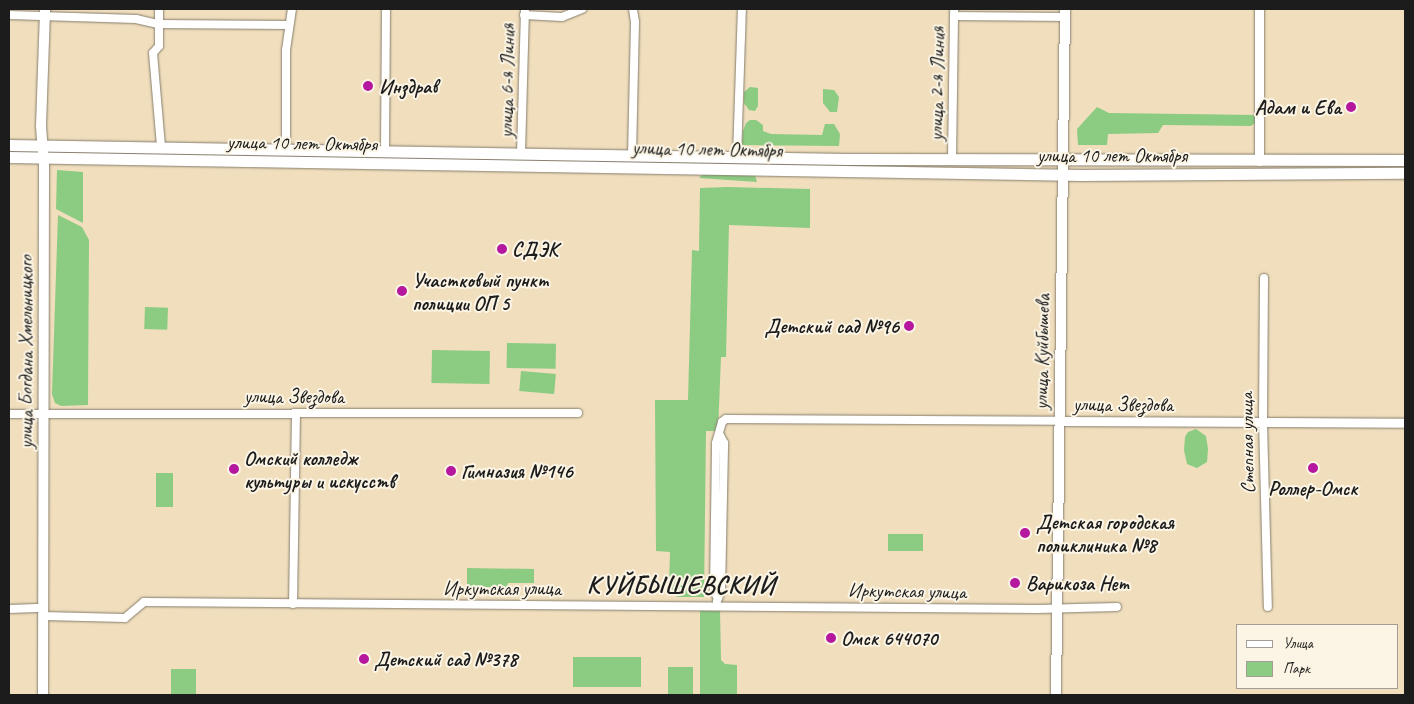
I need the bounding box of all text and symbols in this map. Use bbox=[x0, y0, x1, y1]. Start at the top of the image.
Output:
street label: улица 6-я Линия bbox=[494, 24, 520, 138]
street label: улица 2-я Линия bbox=[924, 27, 950, 141]
place label: Инздрав bbox=[379, 74, 437, 98]
marker: Инздрав bbox=[361, 79, 375, 93]
place label: Адам и Ева bbox=[1257, 95, 1341, 119]
marker: Адам и Ева bbox=[1345, 101, 1357, 113]
street label: улица 10 лет Октября bbox=[225, 130, 379, 156]
street label: улица 10 лет Октября bbox=[630, 136, 784, 162]
street label: улица 10 лет Октября bbox=[1035, 143, 1189, 167]
place label: СДЭК bbox=[512, 237, 558, 261]
marker: СДЭК bbox=[496, 243, 508, 255]
street label: улица Богдана Хмельницкого bbox=[14, 256, 38, 448]
place label: Участковый пункт полиции ОП 5 bbox=[412, 268, 548, 315]
marker: Участковый пункт полиции ОП 5 bbox=[396, 285, 408, 297]
street label: улица Куйбышева bbox=[1029, 294, 1055, 410]
place label: Детский сад №96 bbox=[765, 314, 899, 338]
marker: Детский сад №96 bbox=[903, 320, 915, 332]
street label: улица Звездова bbox=[244, 384, 344, 408]
street label: улица Звездова bbox=[1073, 392, 1173, 416]
street label: Степная улица bbox=[1234, 392, 1260, 494]
place label: Омский колледж культуры и искусств bbox=[244, 446, 394, 493]
place label: Гимназия №146 bbox=[461, 459, 573, 483]
marker: Роллер-Омск bbox=[1307, 462, 1319, 474]
marker: Омский колледж культуры и искусств bbox=[228, 463, 240, 475]
marker: Гимназия №146 bbox=[445, 465, 457, 477]
place label: Роллер-Омск bbox=[1268, 476, 1358, 500]
place label: Детская городская поликлиника №8 bbox=[1036, 510, 1174, 557]
marker: Детская городская поликлиника №8 bbox=[1018, 526, 1032, 540]
district label: КУЙБЫШЕВСКИЙ bbox=[583, 570, 779, 600]
place label: Варикоза Нет bbox=[1026, 571, 1128, 595]
street label: Иркутская улица bbox=[443, 576, 561, 600]
marker: Варикоза Нет bbox=[1008, 576, 1022, 590]
street label: Иркутская улица bbox=[848, 578, 966, 604]
legend bbox=[1236, 624, 1399, 689]
place label: Омск 644070 bbox=[841, 626, 937, 650]
marker: Омск 644070 bbox=[825, 632, 837, 644]
text: Улица bbox=[1283, 634, 1313, 653]
place label: Детский сад №378 bbox=[374, 647, 517, 671]
marker: Детский сад №378 bbox=[358, 653, 370, 665]
text: Парк bbox=[1283, 659, 1310, 678]

